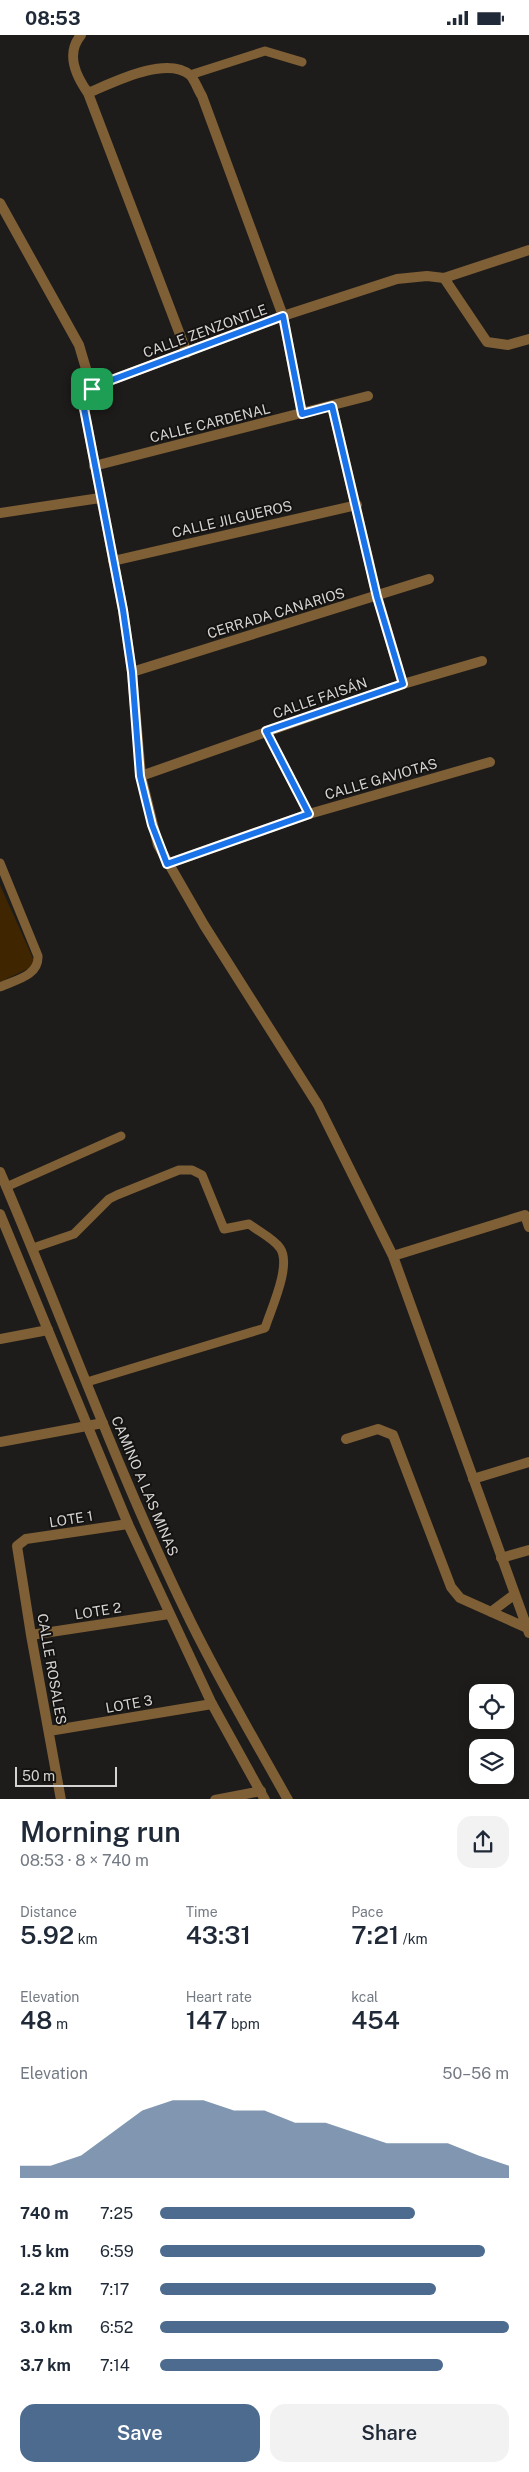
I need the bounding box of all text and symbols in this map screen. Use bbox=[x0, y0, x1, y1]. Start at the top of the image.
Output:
text: 08:53 bbox=[25, 7, 81, 29]
street label: CALLE ZENZONTLE bbox=[141, 301, 269, 361]
pin bbox=[71, 368, 113, 410]
icon: arrive bbox=[78, 375, 106, 403]
street label: CALLE CARDENAL bbox=[148, 400, 272, 446]
street label: CALLE JILGUEROS bbox=[170, 497, 294, 541]
street label: CERRADA CANARIOS bbox=[205, 584, 347, 642]
street label: CALLE FAISÁN bbox=[270, 673, 369, 722]
street label: CALLE GAVIOTAS bbox=[323, 755, 439, 803]
street label: CAMINO A LAS MINAS bbox=[108, 1414, 182, 1558]
street label: LOTE 1 bbox=[48, 1508, 94, 1530]
street label: LOTE 2 bbox=[74, 1599, 122, 1623]
street label: CALLE ROSALES bbox=[34, 1612, 70, 1726]
map controls bbox=[469, 1684, 514, 1784]
button: locate bbox=[469, 1684, 514, 1729]
street label: LOTE 3 bbox=[104, 1692, 154, 1716]
button: layers bbox=[469, 1739, 514, 1784]
scale bar bbox=[15, 1765, 118, 1788]
text: 50 m bbox=[22, 1768, 55, 1784]
text: Morning run bbox=[20, 1815, 181, 1848]
button: share bbox=[457, 1816, 509, 1868]
text: 08:53 · 8 × 740 m bbox=[20, 1851, 149, 1870]
text: Distance bbox=[20, 1904, 77, 1920]
text: Time bbox=[186, 1904, 218, 1920]
text: Pace bbox=[351, 1904, 383, 1920]
text: 5.92 bbox=[20, 1920, 74, 1950]
text: 43:31 bbox=[186, 1920, 251, 1950]
text: 7:21 bbox=[351, 1920, 399, 1950]
text: km bbox=[74, 1931, 98, 1947]
text: /km bbox=[399, 1931, 428, 1947]
text: Elevation bbox=[20, 1989, 79, 2005]
text: Heart rate bbox=[186, 1989, 252, 2005]
text: kcal bbox=[351, 1989, 378, 2005]
text: 48 bbox=[20, 2005, 53, 2035]
text: 147 bbox=[186, 2005, 228, 2035]
text: 454 bbox=[351, 2005, 400, 2035]
text: m bbox=[53, 2016, 68, 2032]
text: bpm bbox=[228, 2016, 260, 2032]
text: Elevation bbox=[20, 2064, 88, 2083]
text: 50–56 m bbox=[442, 2064, 509, 2083]
text: 740 m bbox=[20, 2204, 69, 2223]
text: 7:25 bbox=[100, 2204, 133, 2223]
text: 1.5 km bbox=[20, 2242, 69, 2261]
text: 6:59 bbox=[100, 2242, 134, 2261]
text: 2.2 km bbox=[20, 2280, 72, 2299]
text: 7:17 bbox=[100, 2280, 129, 2299]
text: 3.0 km bbox=[20, 2318, 72, 2337]
text: 6:52 bbox=[100, 2318, 133, 2337]
text: 3.7 km bbox=[20, 2356, 71, 2375]
text: 7:14 bbox=[100, 2356, 130, 2375]
button: Save bbox=[20, 2404, 260, 2462]
button: Share bbox=[270, 2404, 509, 2462]

